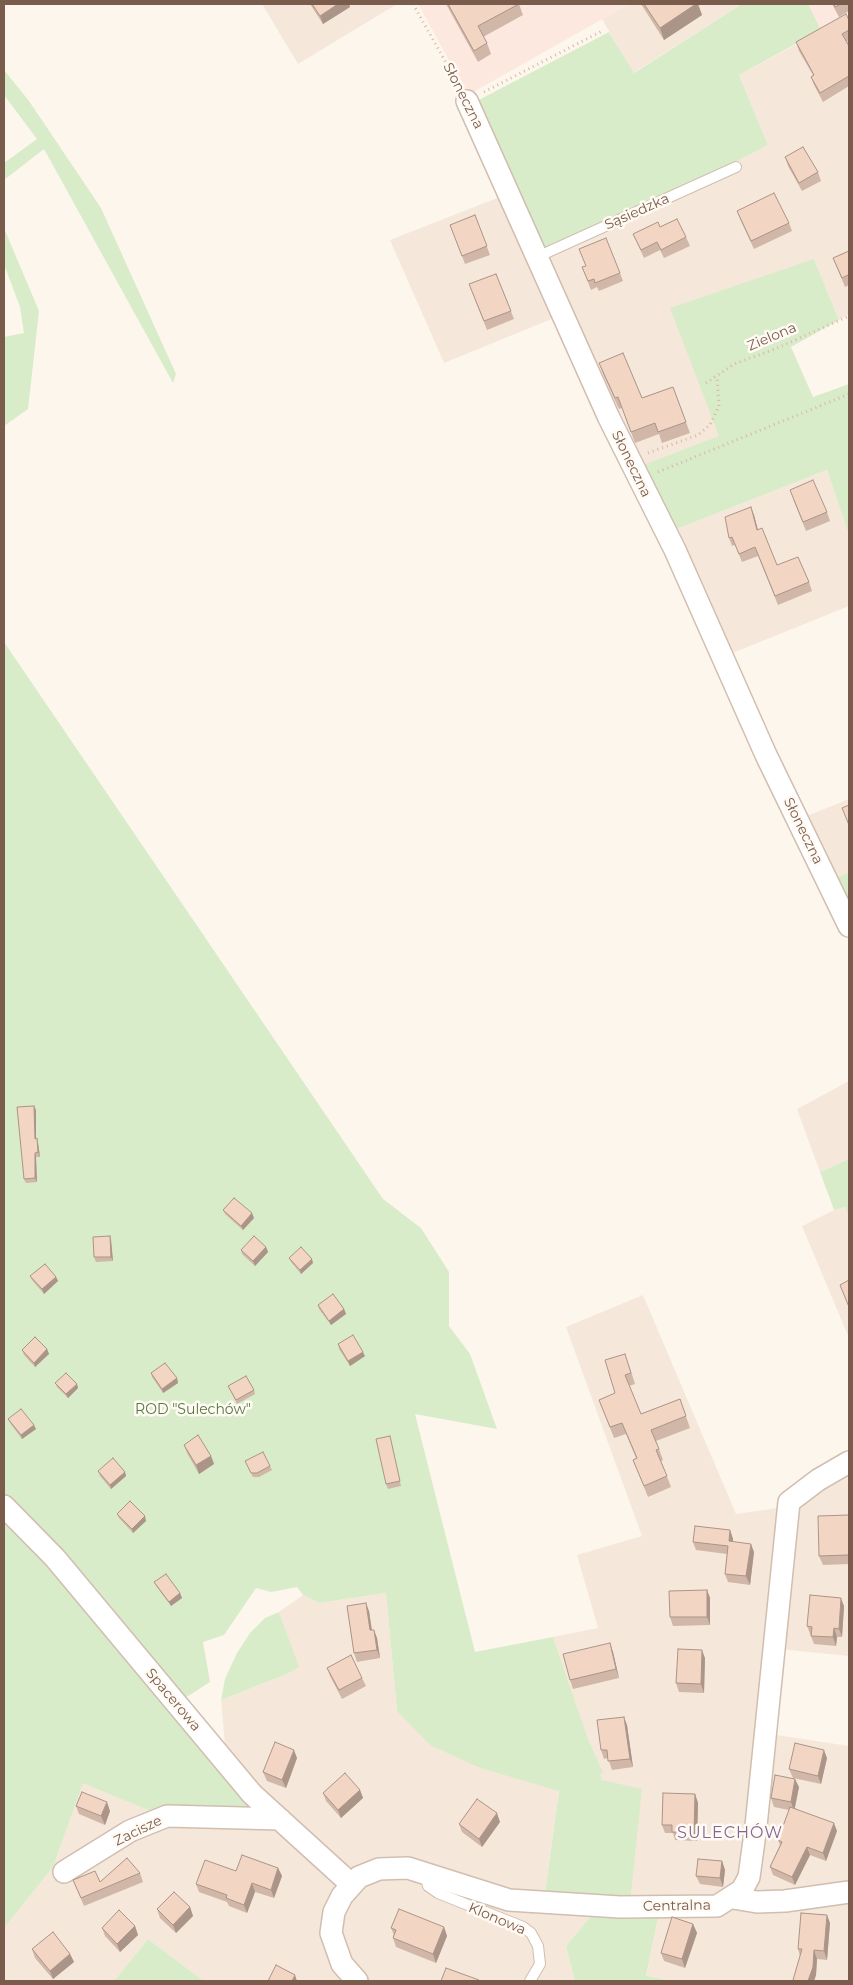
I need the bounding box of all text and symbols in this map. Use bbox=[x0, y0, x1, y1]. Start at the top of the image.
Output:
street label: Słoneczna bbox=[439, 60, 487, 132]
street label: Sąsiedzka bbox=[602, 190, 672, 234]
street label: Zielona bbox=[745, 319, 799, 355]
street label: Słoneczna bbox=[608, 428, 654, 500]
street label: Słoneczna bbox=[780, 795, 826, 867]
park label: ROD "Sulechów" bbox=[135, 1402, 251, 1418]
street label: Spacerowa bbox=[142, 1665, 204, 1735]
street label: Zacisze bbox=[111, 1812, 165, 1850]
district label: SULECHÓW bbox=[676, 1823, 784, 1843]
street label: Centralna bbox=[643, 1897, 711, 1915]
street label: Klonowa bbox=[466, 1899, 528, 1939]

